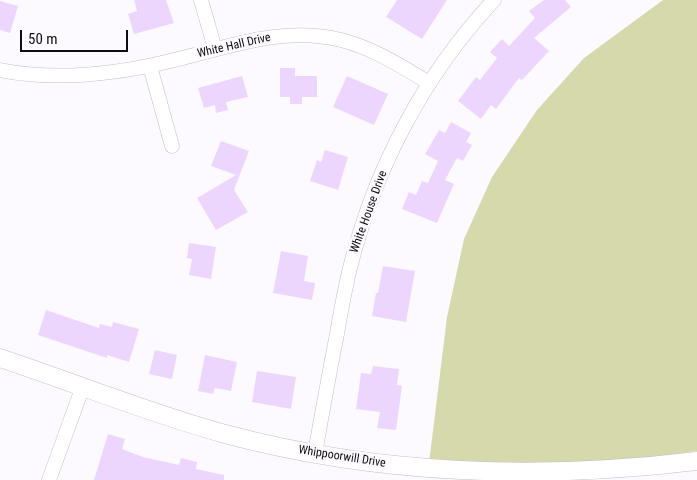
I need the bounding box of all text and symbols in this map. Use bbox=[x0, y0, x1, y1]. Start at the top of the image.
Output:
scale bar bbox=[22, 20, 130, 52]
text: 50 m bbox=[28, 30, 58, 48]
street label: White Hall Drive bbox=[196, 31, 272, 61]
street label: White House Drive bbox=[347, 169, 391, 255]
street label: Whippoorwill Drive bbox=[297, 443, 387, 471]

